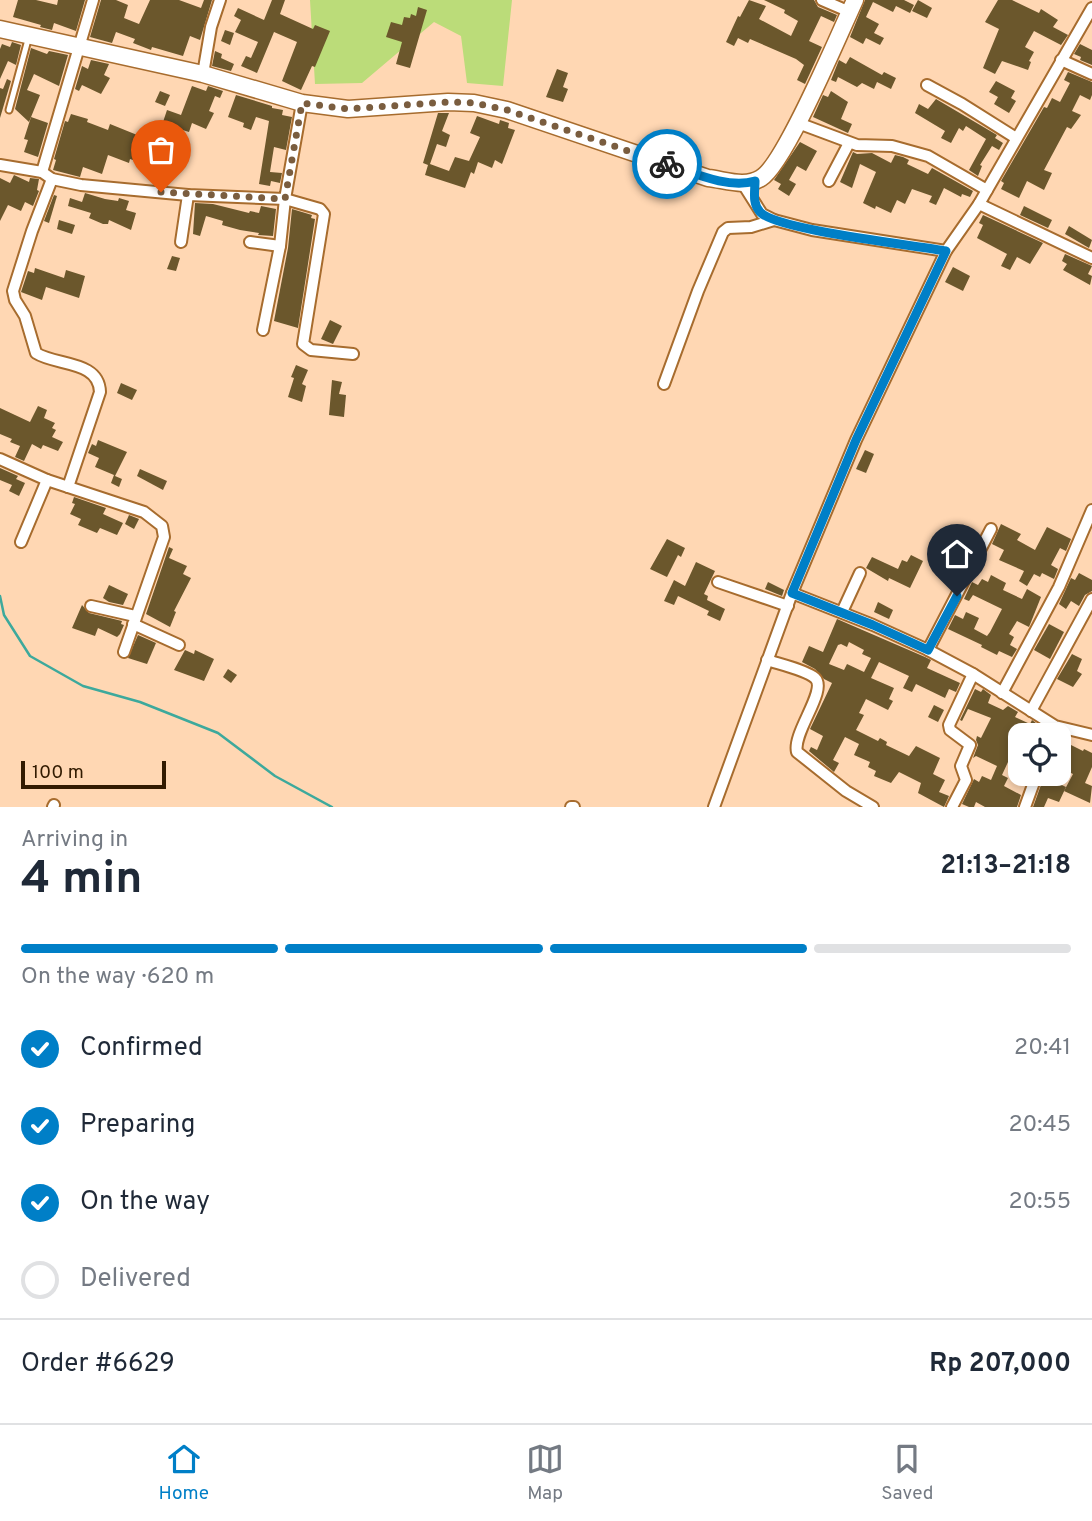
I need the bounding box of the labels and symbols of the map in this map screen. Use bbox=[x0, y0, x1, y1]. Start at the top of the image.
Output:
pin bbox=[131, 120, 191, 192]
courier bbox=[632, 129, 702, 199]
pin bbox=[927, 524, 987, 596]
scale bar bbox=[21, 758, 166, 790]

